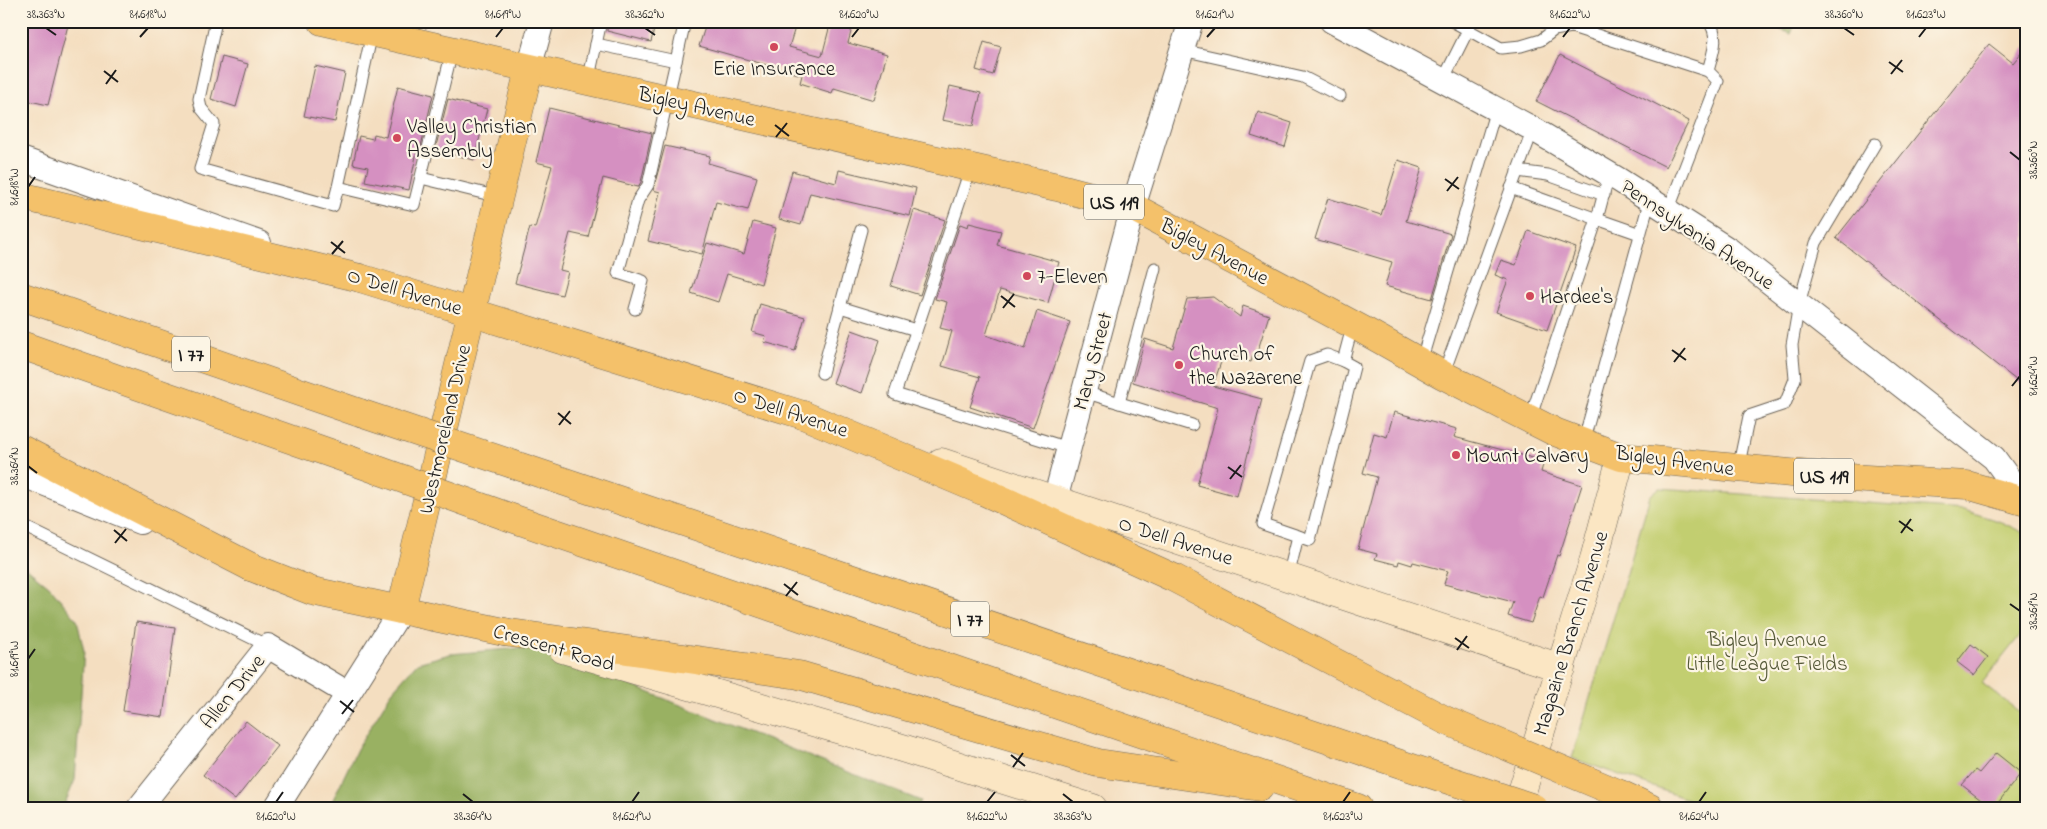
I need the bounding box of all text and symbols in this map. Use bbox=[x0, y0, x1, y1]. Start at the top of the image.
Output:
text: 38.363°N bbox=[27, 6, 65, 24]
text: 81.618°W bbox=[130, 6, 166, 24]
text: 81.619°W bbox=[485, 6, 521, 24]
text: 38.362°N bbox=[625, 6, 665, 24]
text: 81.620°W bbox=[839, 6, 879, 24]
text: 81.621°W bbox=[1196, 6, 1234, 24]
text: 81.622°W bbox=[1550, 6, 1590, 24]
text: 38.360°N bbox=[1825, 6, 1863, 24]
text: 81.623°W bbox=[1906, 6, 1946, 24]
marker: Erie Insurance bbox=[768, 41, 780, 53]
place label: Erie Insurance bbox=[713, 55, 836, 85]
street label: Bigley Avenue bbox=[634, 80, 759, 138]
place label: Valley Christian Assembly bbox=[406, 113, 537, 169]
marker: Valley Christian Assembly bbox=[391, 132, 403, 144]
text: 38.360°N bbox=[2025, 141, 2043, 179]
text: 81.618°W bbox=[6, 169, 24, 205]
street label: Pennsylvania Avenue bbox=[1613, 173, 1780, 300]
road number: US 119 bbox=[1084, 184, 1144, 220]
street label: Bigley Avenue bbox=[1153, 211, 1274, 296]
street label: O Dell Avenue bbox=[343, 261, 466, 325]
place label: 7-Eleven bbox=[1037, 263, 1108, 293]
marker: 7-Eleven bbox=[1021, 270, 1033, 282]
place label: Hardee's bbox=[1540, 283, 1614, 313]
marker: Hardee's bbox=[1524, 290, 1536, 302]
street label: Mary Street bbox=[1066, 309, 1123, 414]
road number: I 77 bbox=[172, 336, 210, 372]
place label: Church of the Nazarene bbox=[1189, 340, 1303, 394]
street label: Westmoreland Drive bbox=[412, 341, 480, 517]
text: 81.624°W bbox=[2025, 356, 2043, 396]
marker: Church of the Nazarene bbox=[1173, 359, 1185, 371]
street label: O Dell Avenue bbox=[729, 381, 852, 447]
street label: Bigley Avenue bbox=[1612, 439, 1736, 487]
place label: Mount Calvary bbox=[1466, 442, 1588, 474]
text: 38.364°N bbox=[6, 447, 24, 485]
marker: Mount Calvary bbox=[1450, 449, 1462, 461]
road number: US 119 bbox=[1794, 458, 1854, 494]
street label: O Dell Avenue bbox=[1114, 509, 1237, 575]
street label: Magazine Branch Avenue bbox=[1527, 527, 1619, 740]
text: 38.361°N bbox=[2025, 592, 2043, 630]
road number: I 77 bbox=[951, 602, 989, 636]
street label: Crescent Road bbox=[489, 617, 618, 681]
park label: Bigley Avenue Little League Fields bbox=[1686, 626, 1848, 682]
text: 81.619°W bbox=[6, 641, 24, 677]
street label: Allen Drive bbox=[194, 648, 274, 736]
text: 81.620°W bbox=[256, 808, 296, 826]
text: 38.364°N bbox=[454, 808, 492, 826]
text: 81.621°W bbox=[613, 808, 651, 826]
text: 81.622°W bbox=[967, 808, 1007, 826]
text: 38.363°N bbox=[1054, 808, 1092, 826]
text: 81.623°W bbox=[1323, 808, 1363, 826]
text: 81.624°W bbox=[1679, 808, 1719, 826]

